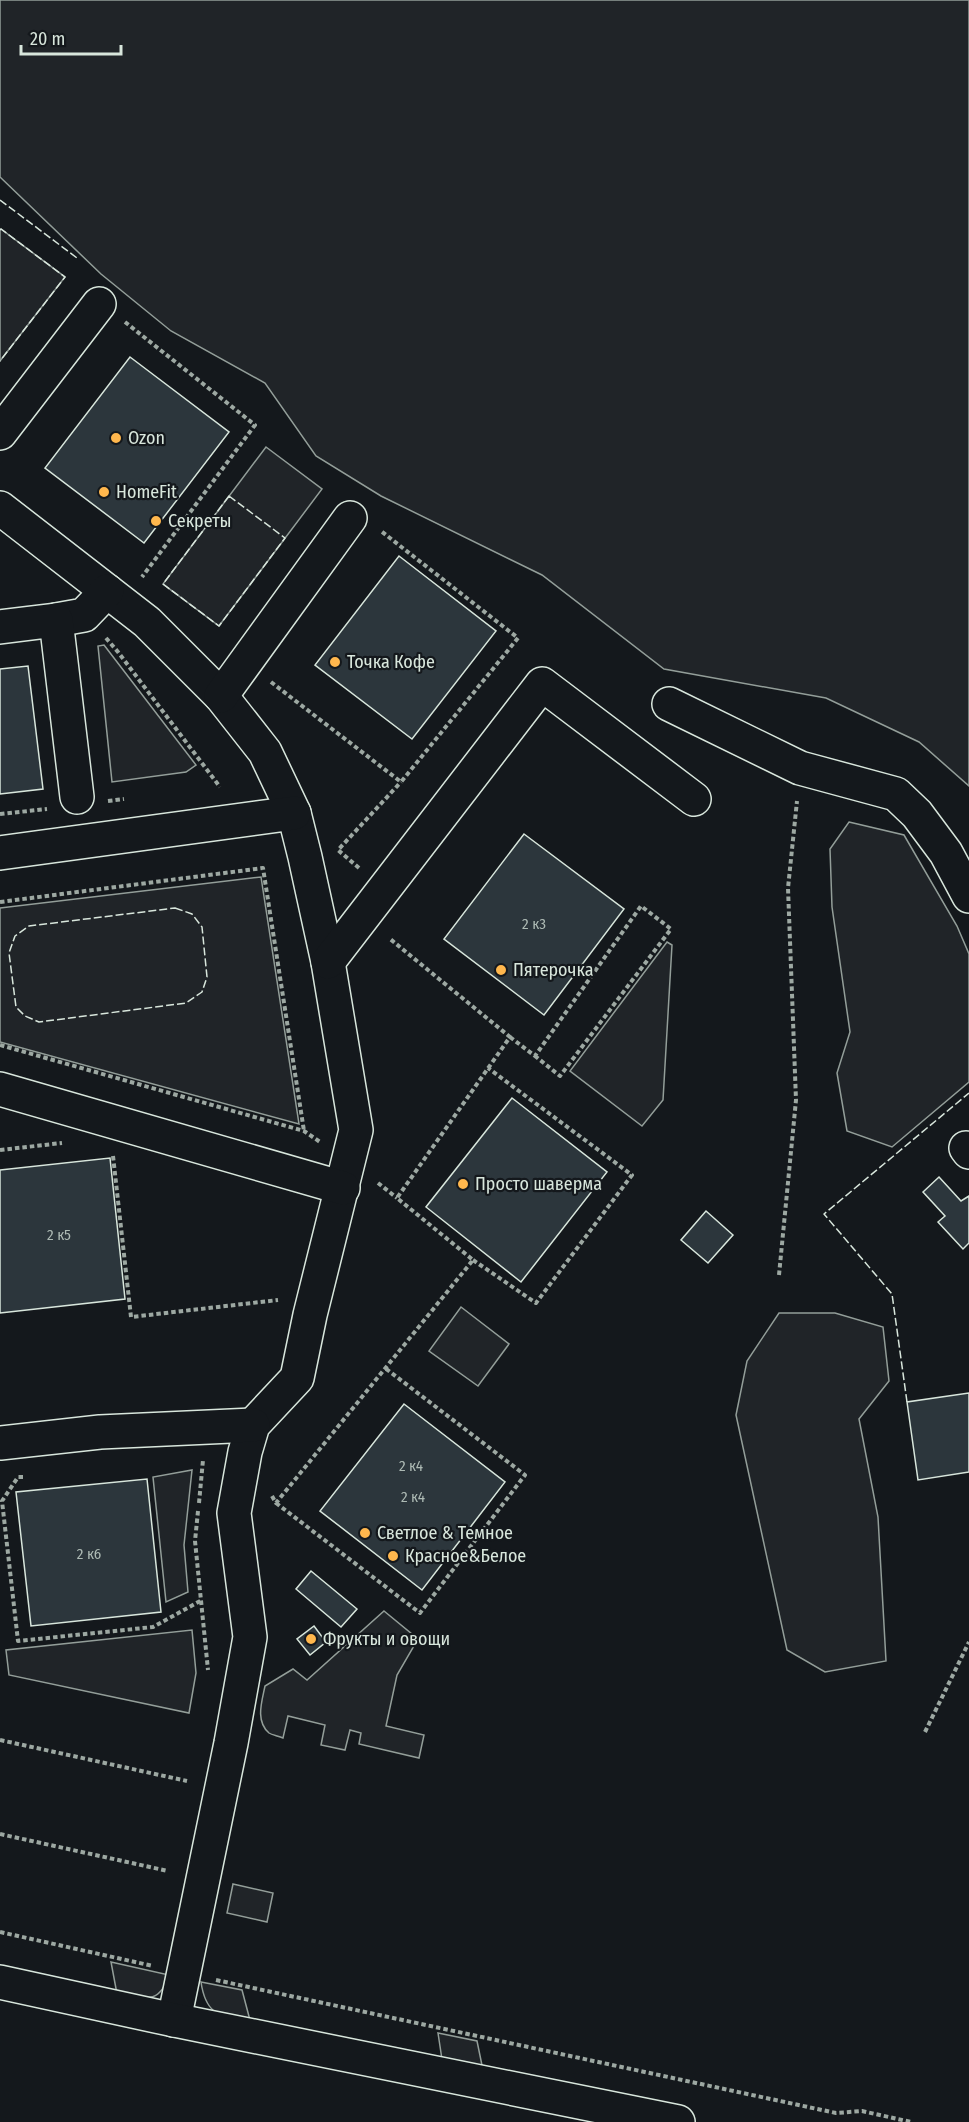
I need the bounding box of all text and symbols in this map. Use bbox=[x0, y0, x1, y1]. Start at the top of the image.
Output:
scale bar bbox=[21, 18, 122, 56]
text: 20 m bbox=[30, 28, 65, 50]
place label: Ozon bbox=[128, 427, 165, 449]
marker: Ozon bbox=[109, 431, 123, 445]
place label: HomeFit bbox=[116, 481, 177, 503]
marker: HomeFit bbox=[97, 485, 111, 499]
place label: Секреты bbox=[168, 510, 231, 532]
marker: Секреты bbox=[149, 514, 163, 528]
place label: Точка Кофе bbox=[347, 651, 435, 673]
marker: Точка Кофе bbox=[328, 655, 342, 669]
house number: 2 к3 bbox=[522, 915, 546, 933]
place label: Пятерочка bbox=[513, 959, 594, 981]
marker: Пятерочка bbox=[494, 963, 508, 977]
place label: Просто шаверма bbox=[475, 1173, 602, 1195]
marker: Просто шаверма bbox=[456, 1177, 470, 1191]
house number: 2 к5 bbox=[47, 1226, 71, 1244]
house number: 2 к4 bbox=[399, 1457, 423, 1475]
house number: 2 к4 bbox=[401, 1488, 425, 1506]
place label: Светлое & Темное bbox=[377, 1522, 513, 1544]
marker: Светлое & Темное bbox=[358, 1526, 372, 1540]
house number: 2 к6 bbox=[77, 1545, 101, 1563]
place label: Красное&Белое bbox=[405, 1545, 526, 1567]
marker: Красное&Белое bbox=[386, 1549, 400, 1563]
place label: Фрукты и овощи bbox=[323, 1628, 450, 1650]
marker: Фрукты и овощи bbox=[304, 1632, 318, 1646]

